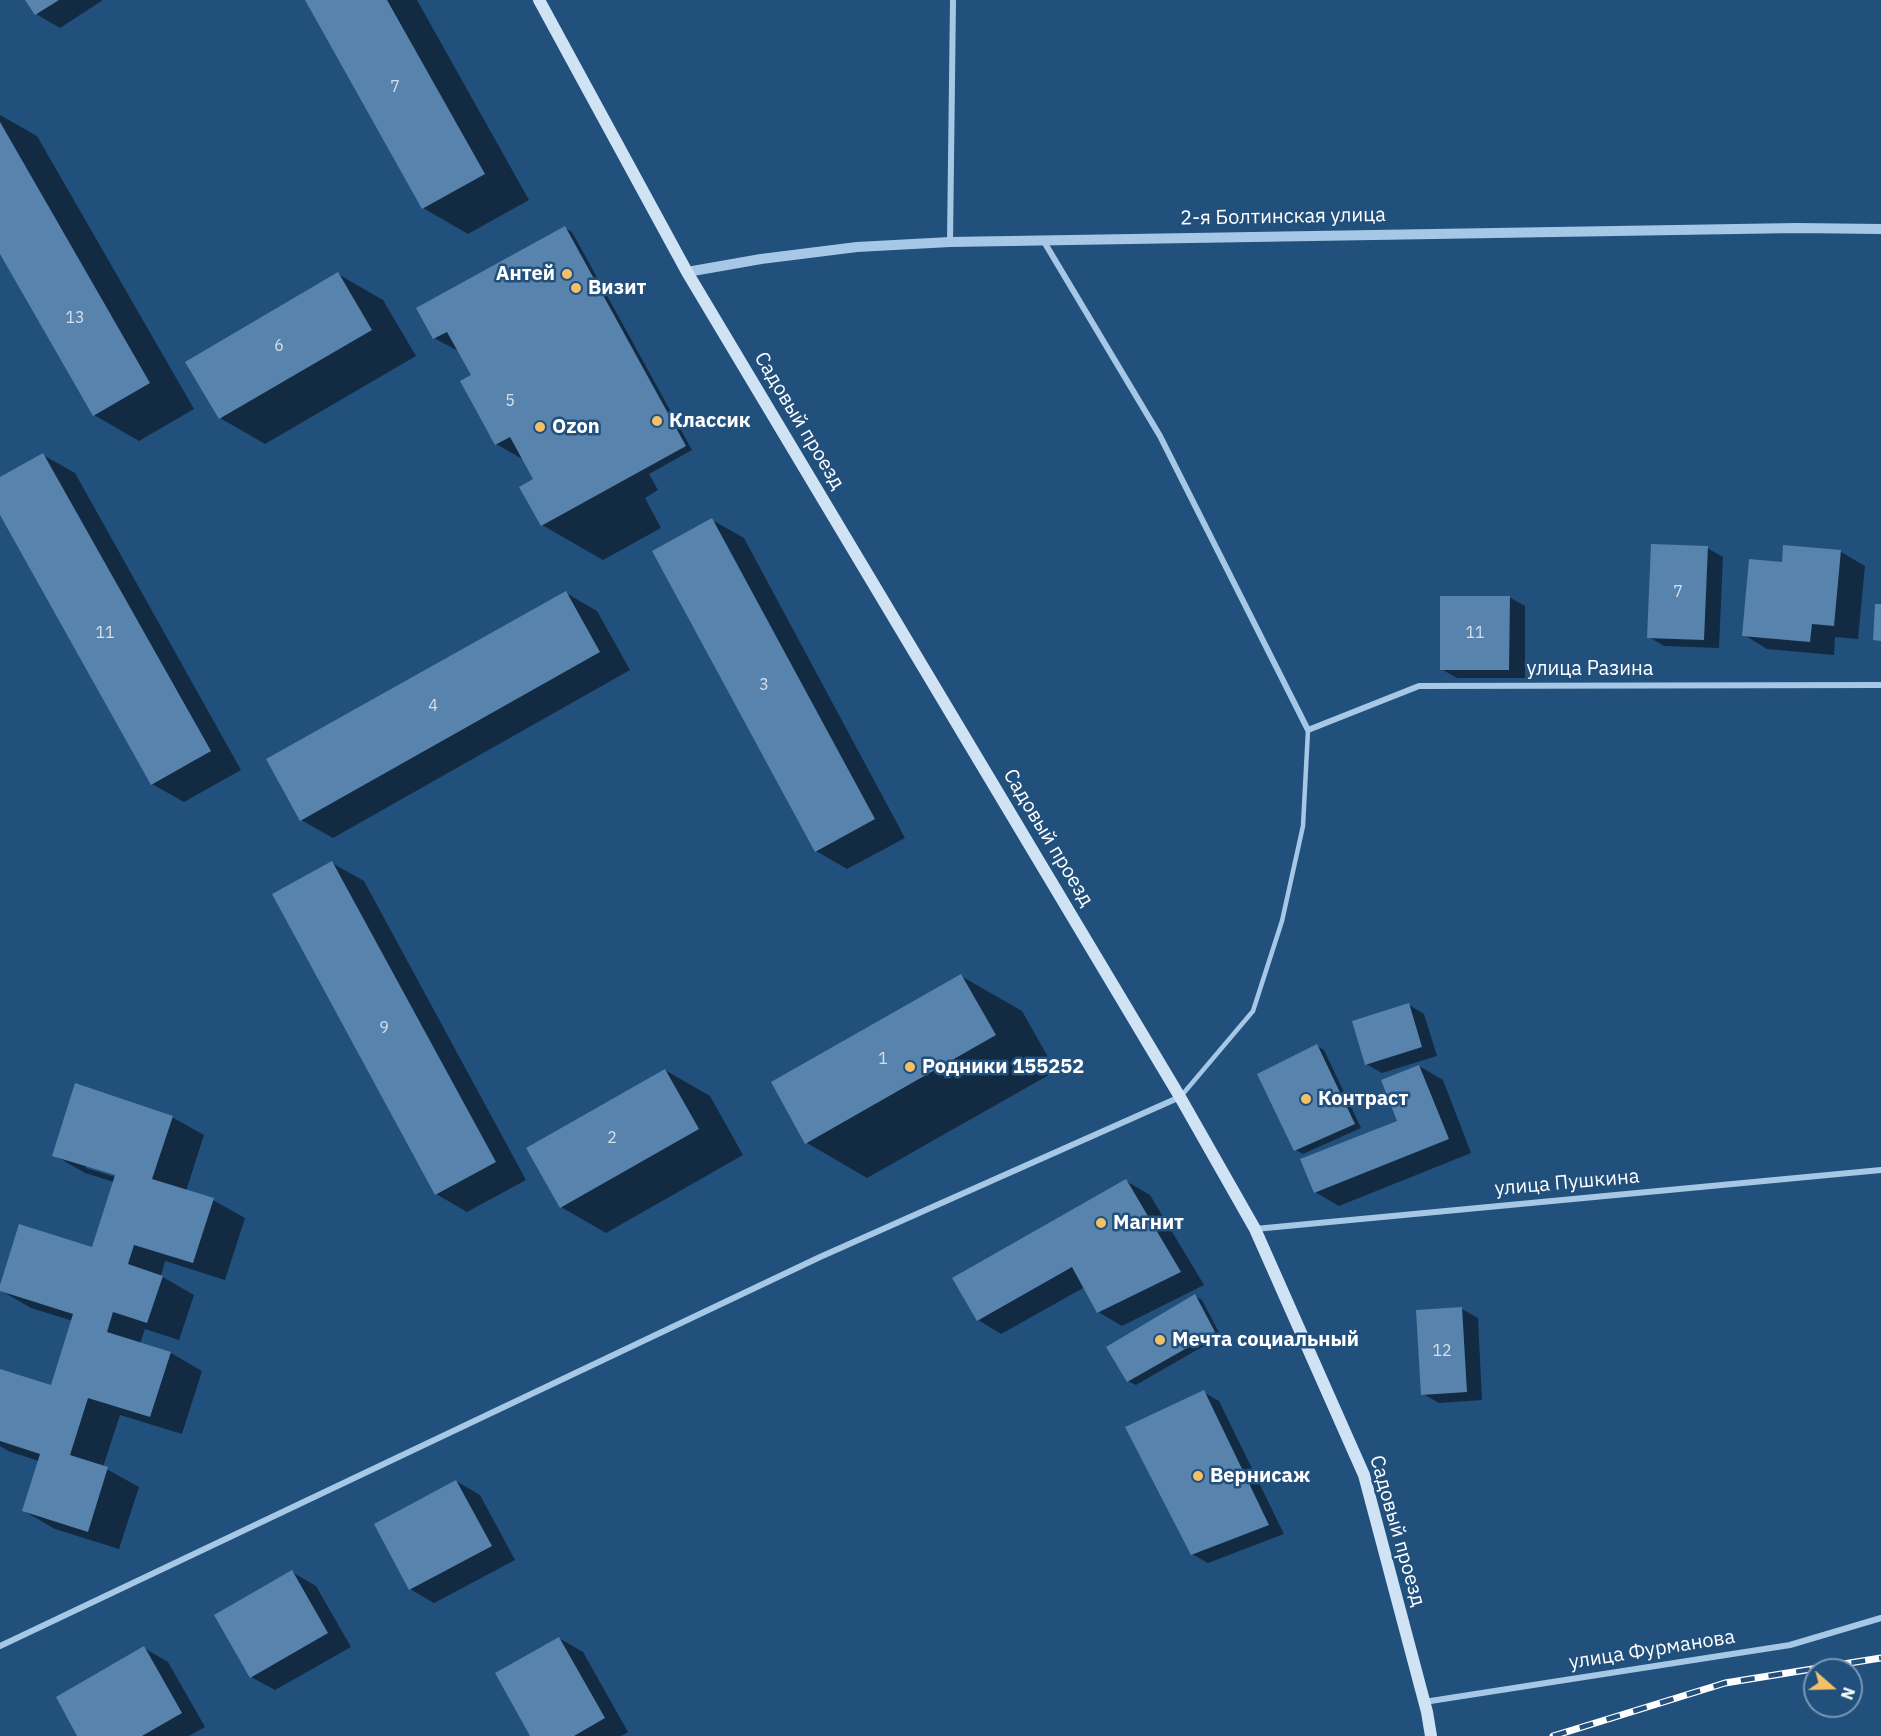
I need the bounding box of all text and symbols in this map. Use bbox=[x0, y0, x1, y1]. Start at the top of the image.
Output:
house number: 7 bbox=[390, 77, 400, 97]
street label: 2-я Болтинская улица bbox=[1180, 203, 1386, 231]
place label: Антей bbox=[496, 262, 555, 286]
marker: Антей bbox=[560, 267, 574, 281]
place label: Визит bbox=[588, 276, 646, 300]
marker: Визит bbox=[569, 281, 583, 295]
house number: 13 bbox=[65, 308, 85, 328]
house number: 6 bbox=[274, 336, 284, 356]
street label: Садовый проезд bbox=[749, 348, 849, 494]
house number: 5 bbox=[505, 391, 515, 411]
place label: Классик bbox=[669, 409, 751, 433]
marker: Классик bbox=[650, 414, 664, 428]
place label: Ozon bbox=[552, 415, 600, 439]
marker: Ozon bbox=[533, 420, 547, 434]
house number: 7 bbox=[1673, 582, 1683, 602]
house number: 11 bbox=[95, 623, 115, 643]
house number: 11 bbox=[1465, 623, 1485, 643]
street label: улица Разина bbox=[1527, 657, 1653, 681]
house number: 3 bbox=[759, 675, 769, 695]
house number: 4 bbox=[428, 696, 438, 716]
street label: Садовый проезд bbox=[998, 765, 1098, 911]
house number: 9 bbox=[379, 1018, 389, 1038]
house number: 1 bbox=[878, 1049, 888, 1069]
place label: Родники 155252 bbox=[922, 1055, 1084, 1079]
marker: Родники 155252 bbox=[903, 1060, 917, 1074]
place label: Контраст bbox=[1318, 1087, 1408, 1111]
marker: Контраст bbox=[1299, 1092, 1313, 1106]
house number: 2 bbox=[607, 1128, 617, 1148]
street label: улица Пушкина bbox=[1494, 1165, 1640, 1201]
place label: Магнит bbox=[1113, 1211, 1184, 1235]
marker: Магнит bbox=[1094, 1216, 1108, 1230]
place label: Мечта социальный bbox=[1172, 1328, 1359, 1352]
marker: Мечта социальный bbox=[1153, 1333, 1167, 1347]
house number: 12 bbox=[1432, 1341, 1452, 1361]
street label: Садовый проезд bbox=[1364, 1453, 1430, 1609]
place label: Вернисаж bbox=[1210, 1464, 1310, 1488]
marker: Вернисаж bbox=[1191, 1469, 1205, 1483]
street label: улица Фурманова bbox=[1567, 1625, 1737, 1675]
north arrow bbox=[1803, 1658, 1863, 1718]
text: N bbox=[1837, 1685, 1859, 1702]

